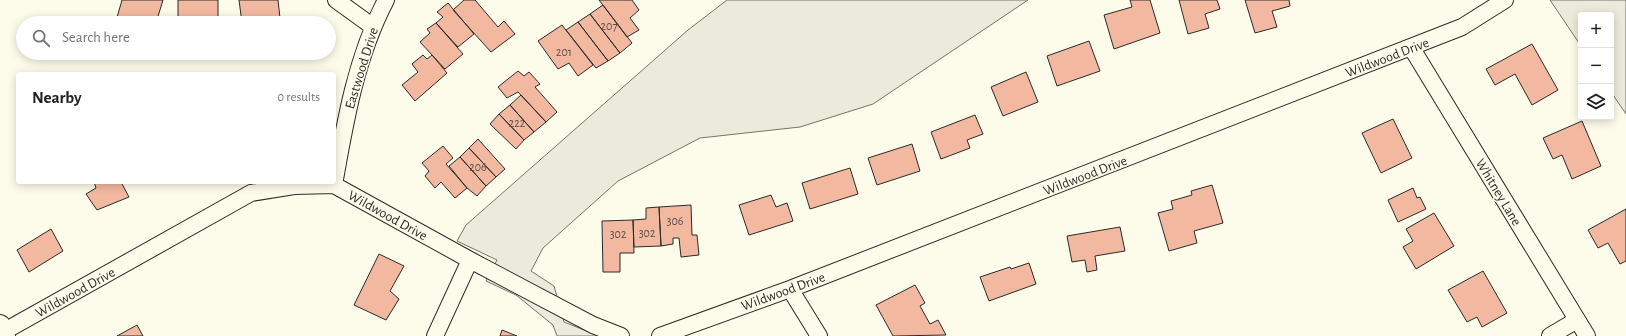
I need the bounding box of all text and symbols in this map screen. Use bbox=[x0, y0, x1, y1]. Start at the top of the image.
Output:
map controls bbox=[1578, 12, 1614, 120]
button: + bbox=[1578, 12, 1614, 48]
search box bbox=[16, 16, 336, 60]
house number: 207 bbox=[601, 20, 617, 32]
street label: Eastwood Drive bbox=[343, 26, 381, 111]
icon: search bbox=[30, 27, 52, 49]
text: Search here bbox=[62, 30, 130, 45]
street label: Wildwood Drive bbox=[1344, 36, 1431, 80]
house number: 201 bbox=[556, 46, 572, 58]
button: − bbox=[1578, 48, 1614, 84]
button: layers bbox=[1578, 84, 1614, 120]
text: Nearby bbox=[32, 89, 82, 106]
text: 0 results bbox=[277, 91, 320, 104]
house number: 222 bbox=[509, 117, 526, 129]
street label: Wildwood Drive bbox=[1042, 154, 1129, 198]
street label: Whitney Lane bbox=[1473, 157, 1524, 228]
house number: 206 bbox=[469, 161, 487, 173]
street label: Wildwood Drive bbox=[346, 188, 430, 243]
house number: 306 bbox=[667, 215, 684, 227]
house number: 302 bbox=[639, 227, 656, 239]
house number: 302 bbox=[610, 228, 627, 240]
street label: Wildwood Drive bbox=[33, 265, 117, 320]
street label: Wildwood Drive bbox=[739, 270, 827, 314]

